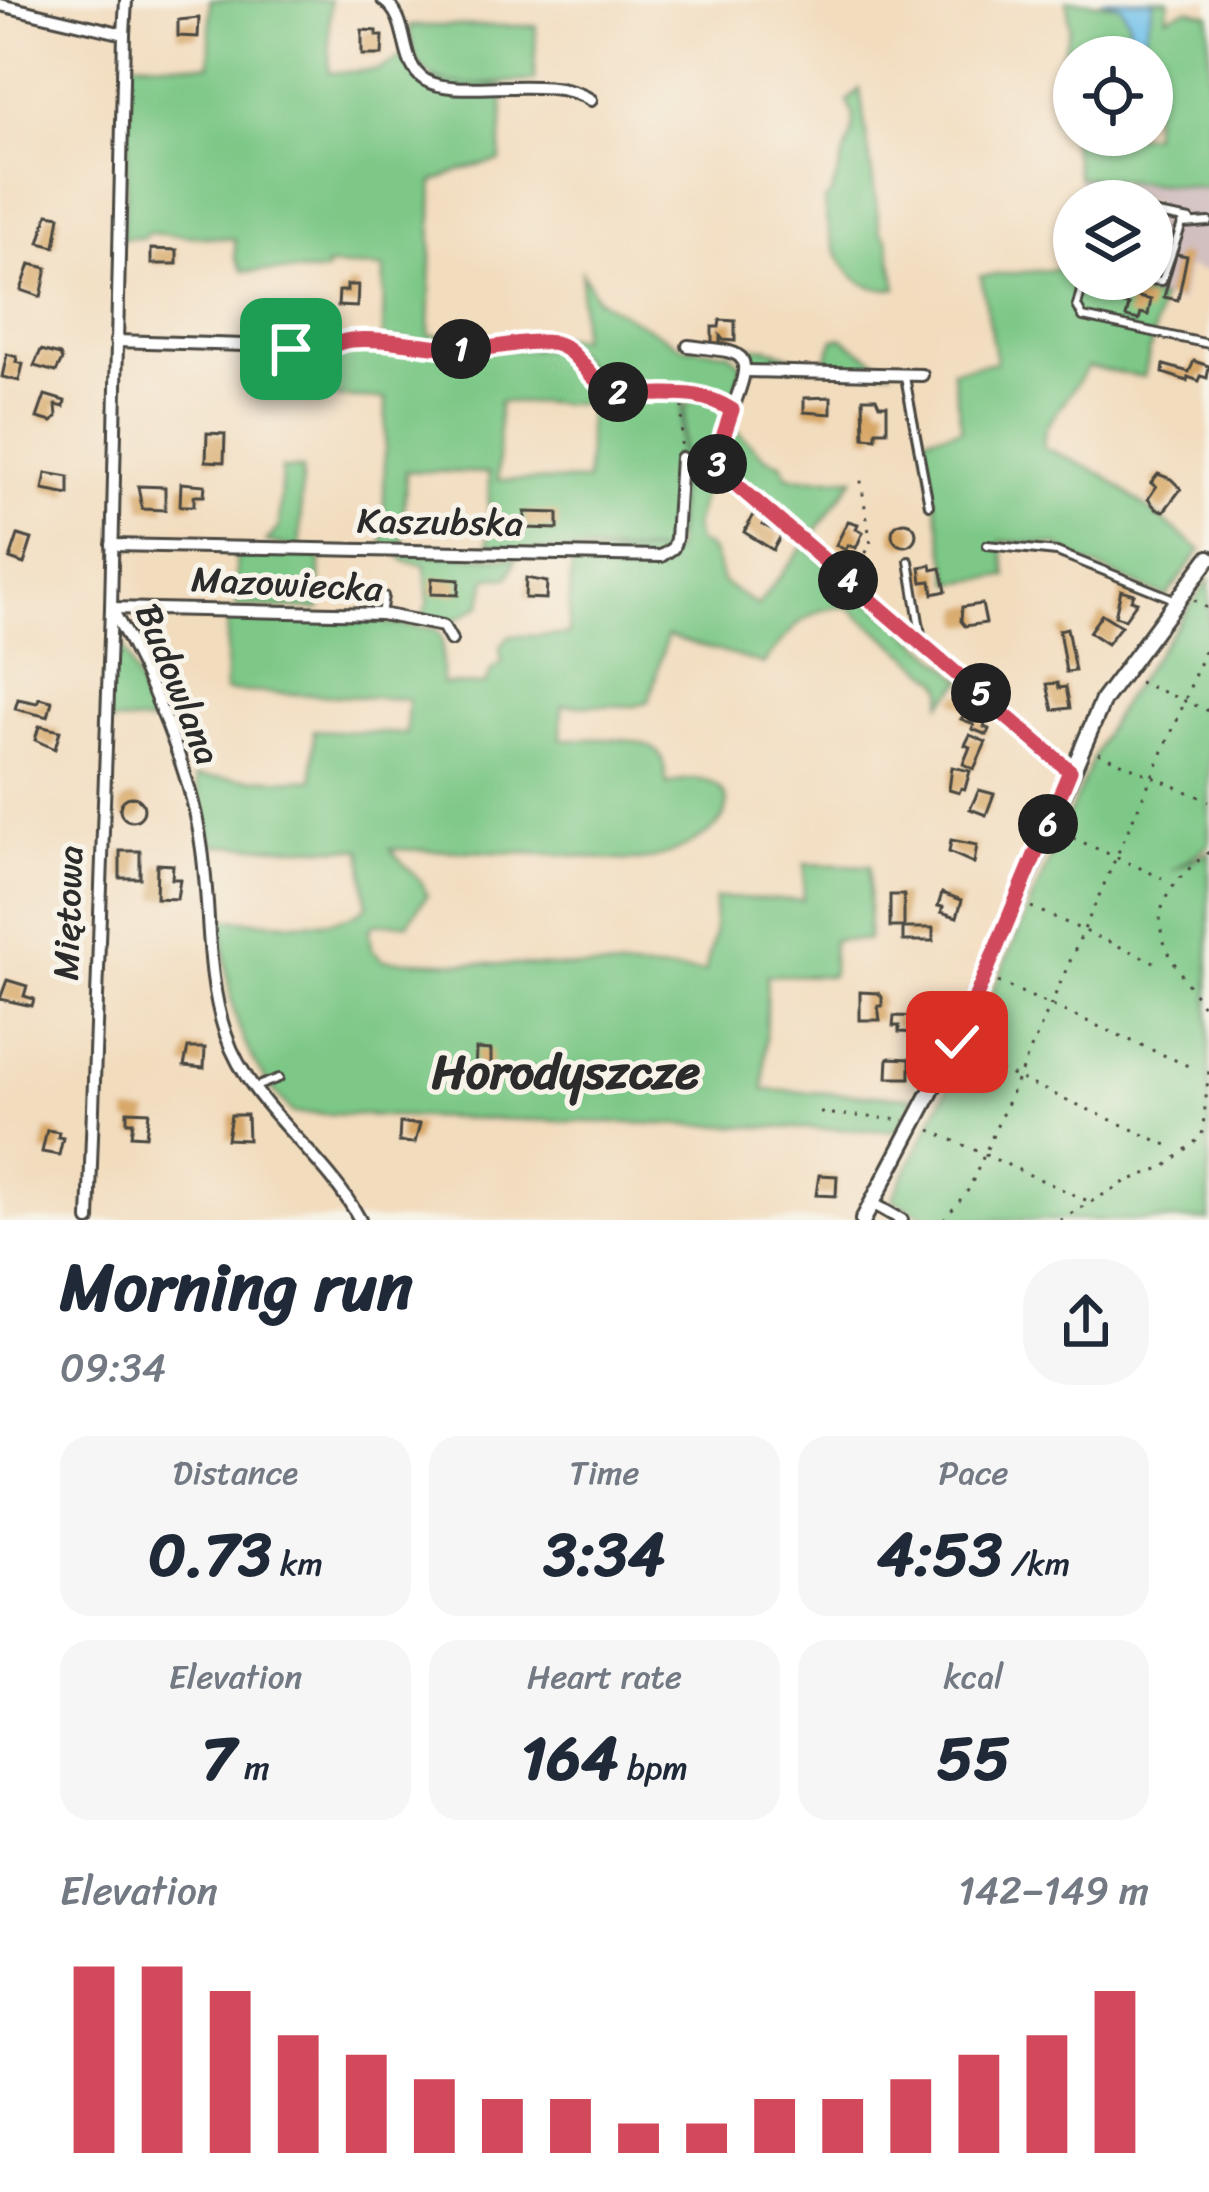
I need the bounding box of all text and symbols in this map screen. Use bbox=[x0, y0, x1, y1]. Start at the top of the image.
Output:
map controls bbox=[1053, 36, 1173, 300]
button: locate bbox=[1053, 36, 1173, 156]
button: layers bbox=[1053, 180, 1173, 300]
pin bbox=[240, 298, 342, 400]
icon: arrive bbox=[258, 316, 324, 382]
pin: 1 bbox=[431, 319, 491, 379]
text: 1 bbox=[454, 320, 468, 378]
pin: 2 bbox=[588, 362, 648, 422]
text: 2 bbox=[608, 363, 628, 421]
pin: 3 bbox=[687, 434, 747, 494]
text: 3 bbox=[708, 435, 726, 493]
street label: Kaszubska bbox=[357, 489, 523, 555]
street label: Mazowiecka bbox=[190, 547, 385, 621]
pin: 4 bbox=[818, 550, 878, 610]
text: 4 bbox=[838, 551, 858, 609]
street label: Budowlana bbox=[116, 593, 240, 775]
pin: 5 bbox=[951, 663, 1011, 723]
text: 5 bbox=[971, 664, 991, 722]
pin: 6 bbox=[1018, 794, 1078, 854]
text: 6 bbox=[1039, 795, 1057, 853]
street label: Miętowa bbox=[34, 845, 102, 981]
pin bbox=[906, 991, 1008, 1093]
icon: check bbox=[924, 1009, 990, 1075]
district label: Horodyszcze bbox=[432, 1029, 701, 1114]
text: Morning run bbox=[60, 1229, 413, 1346]
button: share bbox=[1023, 1259, 1149, 1385]
text: 09:34 bbox=[60, 1333, 166, 1402]
text: Distance bbox=[173, 1444, 298, 1502]
text: Time bbox=[570, 1444, 639, 1502]
text: Pace bbox=[938, 1444, 1009, 1502]
text: 0.73 bbox=[148, 1502, 271, 1608]
text: 3:34 bbox=[544, 1502, 665, 1608]
text: 4:53 bbox=[877, 1502, 1002, 1608]
text: km bbox=[271, 1535, 323, 1593]
text: /km bbox=[1002, 1535, 1070, 1593]
text: Elevation bbox=[169, 1648, 302, 1706]
text: Heart rate bbox=[527, 1648, 682, 1706]
text: kcal bbox=[944, 1648, 1003, 1706]
text: 7 bbox=[201, 1706, 236, 1812]
text: 164 bbox=[521, 1706, 618, 1812]
text: 55 bbox=[937, 1706, 1010, 1812]
text: m bbox=[236, 1739, 270, 1797]
text: bpm bbox=[618, 1739, 688, 1797]
text: Elevation bbox=[60, 1856, 218, 1925]
text: 142–149 m bbox=[958, 1856, 1149, 1925]

